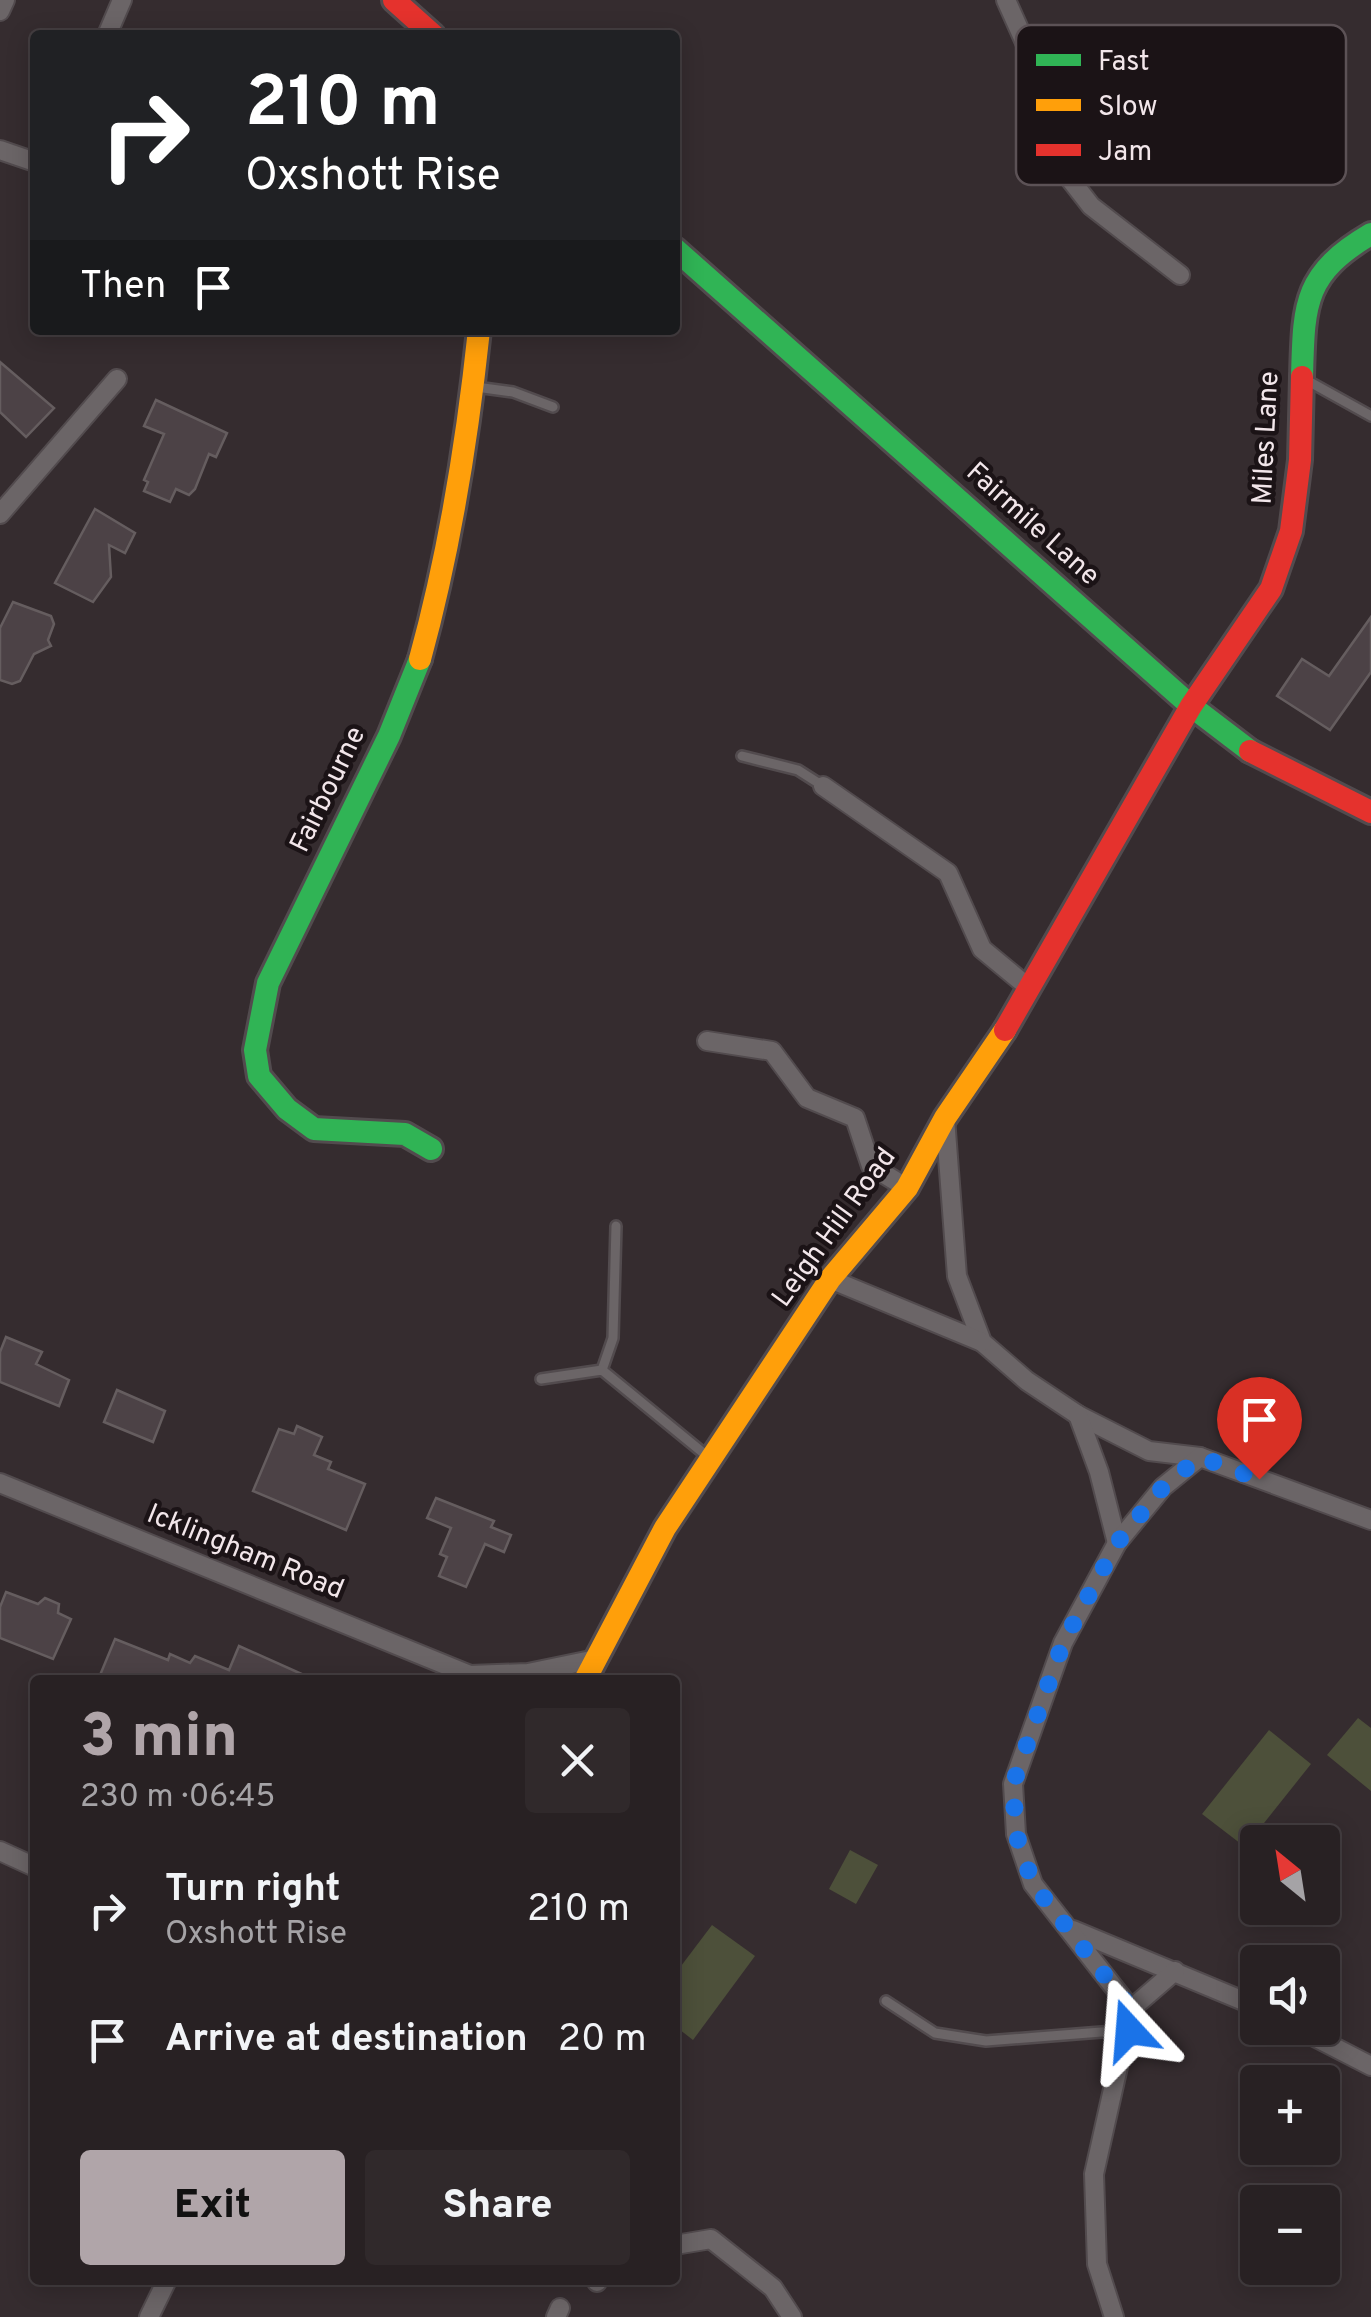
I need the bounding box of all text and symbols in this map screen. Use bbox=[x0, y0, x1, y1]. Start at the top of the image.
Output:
legend bbox=[1016, 25, 1346, 185]
text: Fast bbox=[1098, 45, 1150, 81]
text: 210 m bbox=[245, 62, 441, 151]
icon: right bbox=[80, 70, 210, 200]
text: Slow bbox=[1098, 90, 1157, 126]
text: Jam bbox=[1098, 135, 1152, 171]
text: Oxshott Rise bbox=[245, 149, 501, 206]
icon: arrive bbox=[186, 260, 241, 315]
text: Then bbox=[80, 263, 166, 312]
street label: Miles Lane bbox=[1246, 370, 1288, 506]
street label: Fairmile Lane bbox=[958, 455, 1106, 595]
street label: Fairbourne bbox=[283, 721, 375, 859]
street label: Leigh Hill Road bbox=[765, 1141, 905, 1315]
pin bbox=[1217, 1377, 1302, 1480]
icon: arrive bbox=[1232, 1392, 1287, 1447]
street label: Icklingham Road bbox=[141, 1497, 349, 1609]
text: 3 min bbox=[80, 1702, 238, 1778]
button: close bbox=[525, 1708, 630, 1813]
text: 230 m · 06:45 bbox=[80, 1778, 275, 1818]
north arrow bbox=[1240, 1825, 1340, 1925]
map controls bbox=[1240, 1825, 1340, 2285]
text: Turn right bbox=[165, 1866, 340, 1915]
icon: right bbox=[80, 1883, 135, 1938]
text: 210 m bbox=[527, 1886, 630, 1935]
text: Oxshott Rise bbox=[165, 1915, 347, 1955]
button: sound bbox=[1240, 1945, 1340, 2045]
position arrow bbox=[1077, 1978, 1181, 2082]
icon: arrive bbox=[80, 2013, 135, 2068]
text: Arrive at destination bbox=[165, 2016, 528, 2065]
text: 20 m bbox=[558, 2016, 647, 2065]
button: + bbox=[1240, 2065, 1340, 2165]
button: Exit bbox=[80, 2150, 345, 2265]
button: Share bbox=[365, 2150, 630, 2265]
button: − bbox=[1240, 2185, 1340, 2285]

